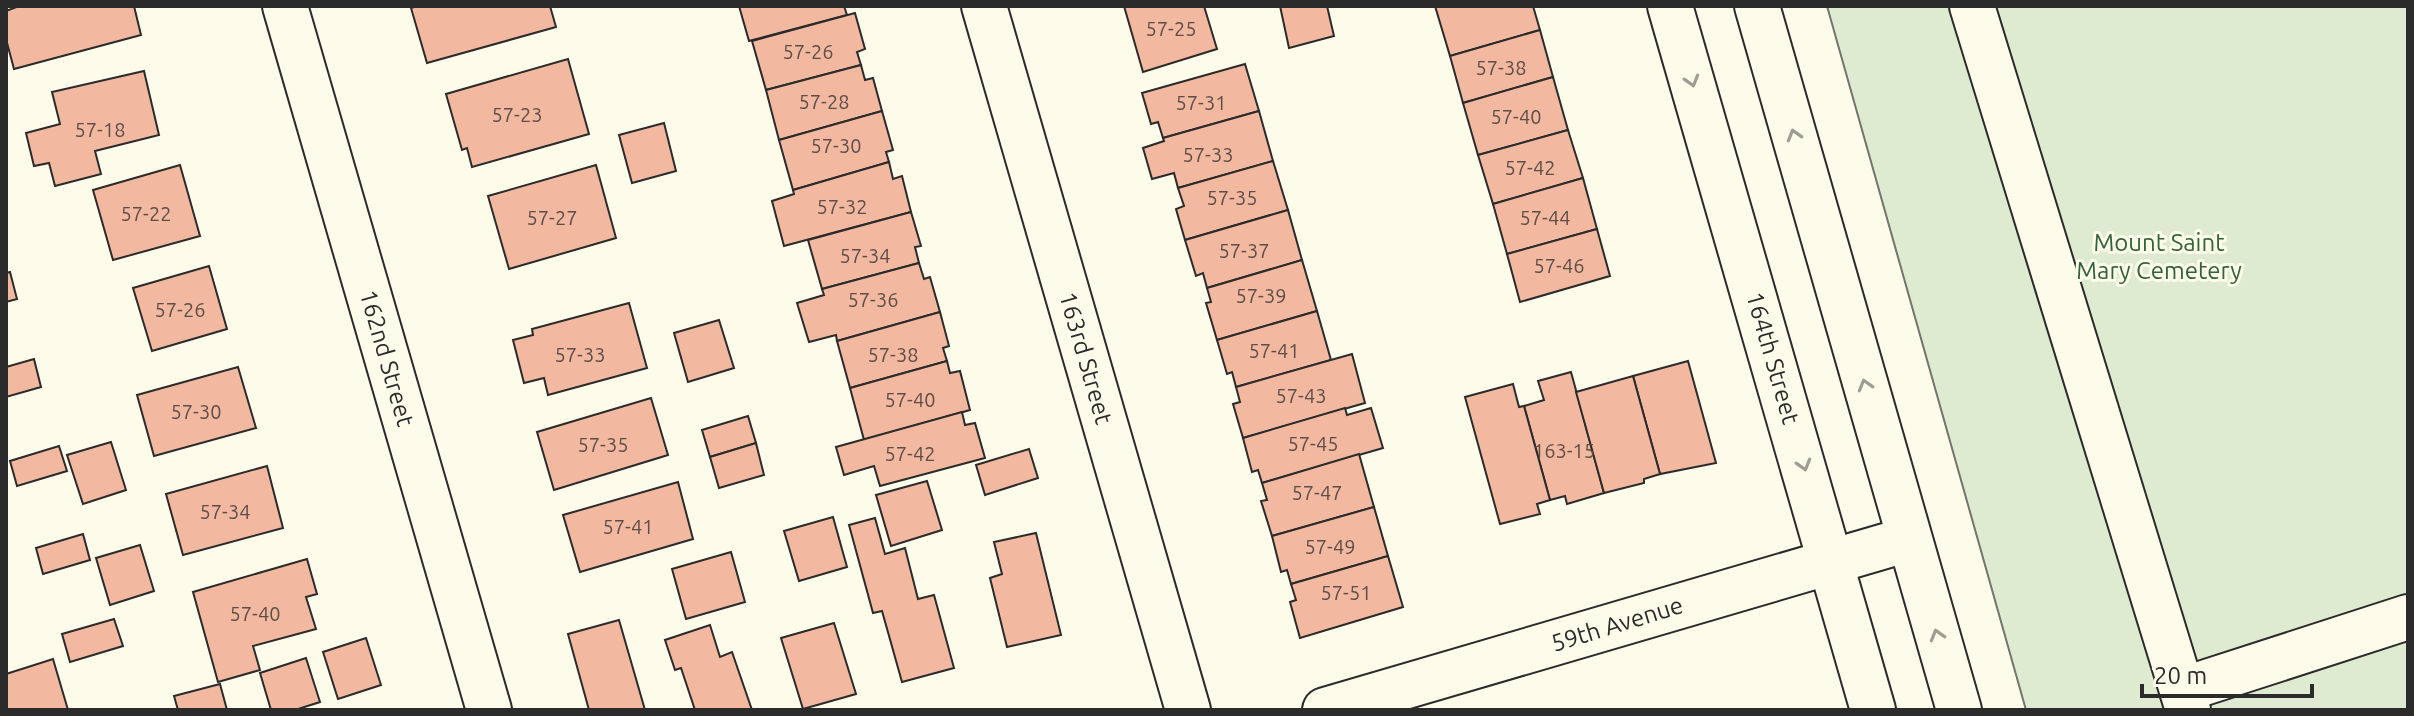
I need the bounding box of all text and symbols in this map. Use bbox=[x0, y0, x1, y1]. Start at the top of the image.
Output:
house number: 57-25 bbox=[1146, 17, 1196, 40]
house number: 57-26 bbox=[783, 40, 833, 63]
house number: 57-38 bbox=[1476, 56, 1526, 79]
one-way arrow bbox=[1683, 73, 1699, 87]
house number: 57-28 bbox=[799, 90, 849, 113]
house number: 57-31 bbox=[1176, 91, 1226, 114]
house number: 57-23 bbox=[492, 103, 542, 126]
house number: 57-40 bbox=[1491, 105, 1541, 128]
house number: 57-18 bbox=[75, 118, 125, 141]
one-way arrow bbox=[1787, 129, 1803, 143]
house number: 57-30 bbox=[811, 134, 861, 157]
house number: 57-33 bbox=[1183, 143, 1233, 166]
house number: 57-42 bbox=[1505, 156, 1555, 179]
house number: 57-35 bbox=[1207, 186, 1257, 209]
house number: 57-32 bbox=[817, 195, 867, 218]
house number: 57-22 bbox=[121, 202, 171, 225]
house number: 57-27 bbox=[527, 206, 577, 229]
house number: 57-44 bbox=[1520, 206, 1570, 229]
park label: Mount Saint Mary Cemetery bbox=[2076, 229, 2242, 284]
house number: 57-37 bbox=[1219, 239, 1269, 262]
house number: 57-34 bbox=[840, 244, 890, 267]
house number: 57-46 bbox=[1534, 254, 1584, 277]
house number: 57-39 bbox=[1236, 284, 1286, 307]
street label: 162nd Street bbox=[355, 287, 420, 430]
house number: 57-36 bbox=[848, 288, 898, 311]
street label: 163rd Street bbox=[1054, 289, 1118, 428]
street label: 164th Street bbox=[1741, 289, 1805, 428]
house number: 57-26 bbox=[155, 298, 205, 321]
house number: 57-41 bbox=[1249, 339, 1299, 362]
house number: 57-33 bbox=[555, 343, 605, 366]
house number: 57-38 bbox=[868, 343, 918, 366]
one-way arrow bbox=[1858, 379, 1875, 393]
house number: 57-43 bbox=[1276, 384, 1326, 407]
house number: 57-40 bbox=[885, 388, 935, 411]
house number: 57-30 bbox=[171, 400, 221, 423]
house number: 57-45 bbox=[1288, 432, 1338, 455]
house number: 57-35 bbox=[578, 433, 628, 456]
house number: 163-15 bbox=[1533, 439, 1595, 462]
house number: 57-42 bbox=[885, 442, 935, 465]
one-way arrow bbox=[1795, 458, 1811, 471]
house number: 57-47 bbox=[1292, 481, 1342, 504]
house number: 57-34 bbox=[200, 500, 250, 523]
house number: 57-41 bbox=[603, 515, 653, 538]
house number: 57-49 bbox=[1305, 535, 1355, 558]
house number: 57-51 bbox=[1321, 581, 1371, 604]
street label: 59th Avenue bbox=[1548, 591, 1686, 657]
house number: 57-40 bbox=[230, 602, 280, 625]
one-way arrow bbox=[1930, 629, 1946, 642]
scale bar bbox=[2142, 648, 2312, 698]
text: 20 m bbox=[2154, 662, 2207, 689]

